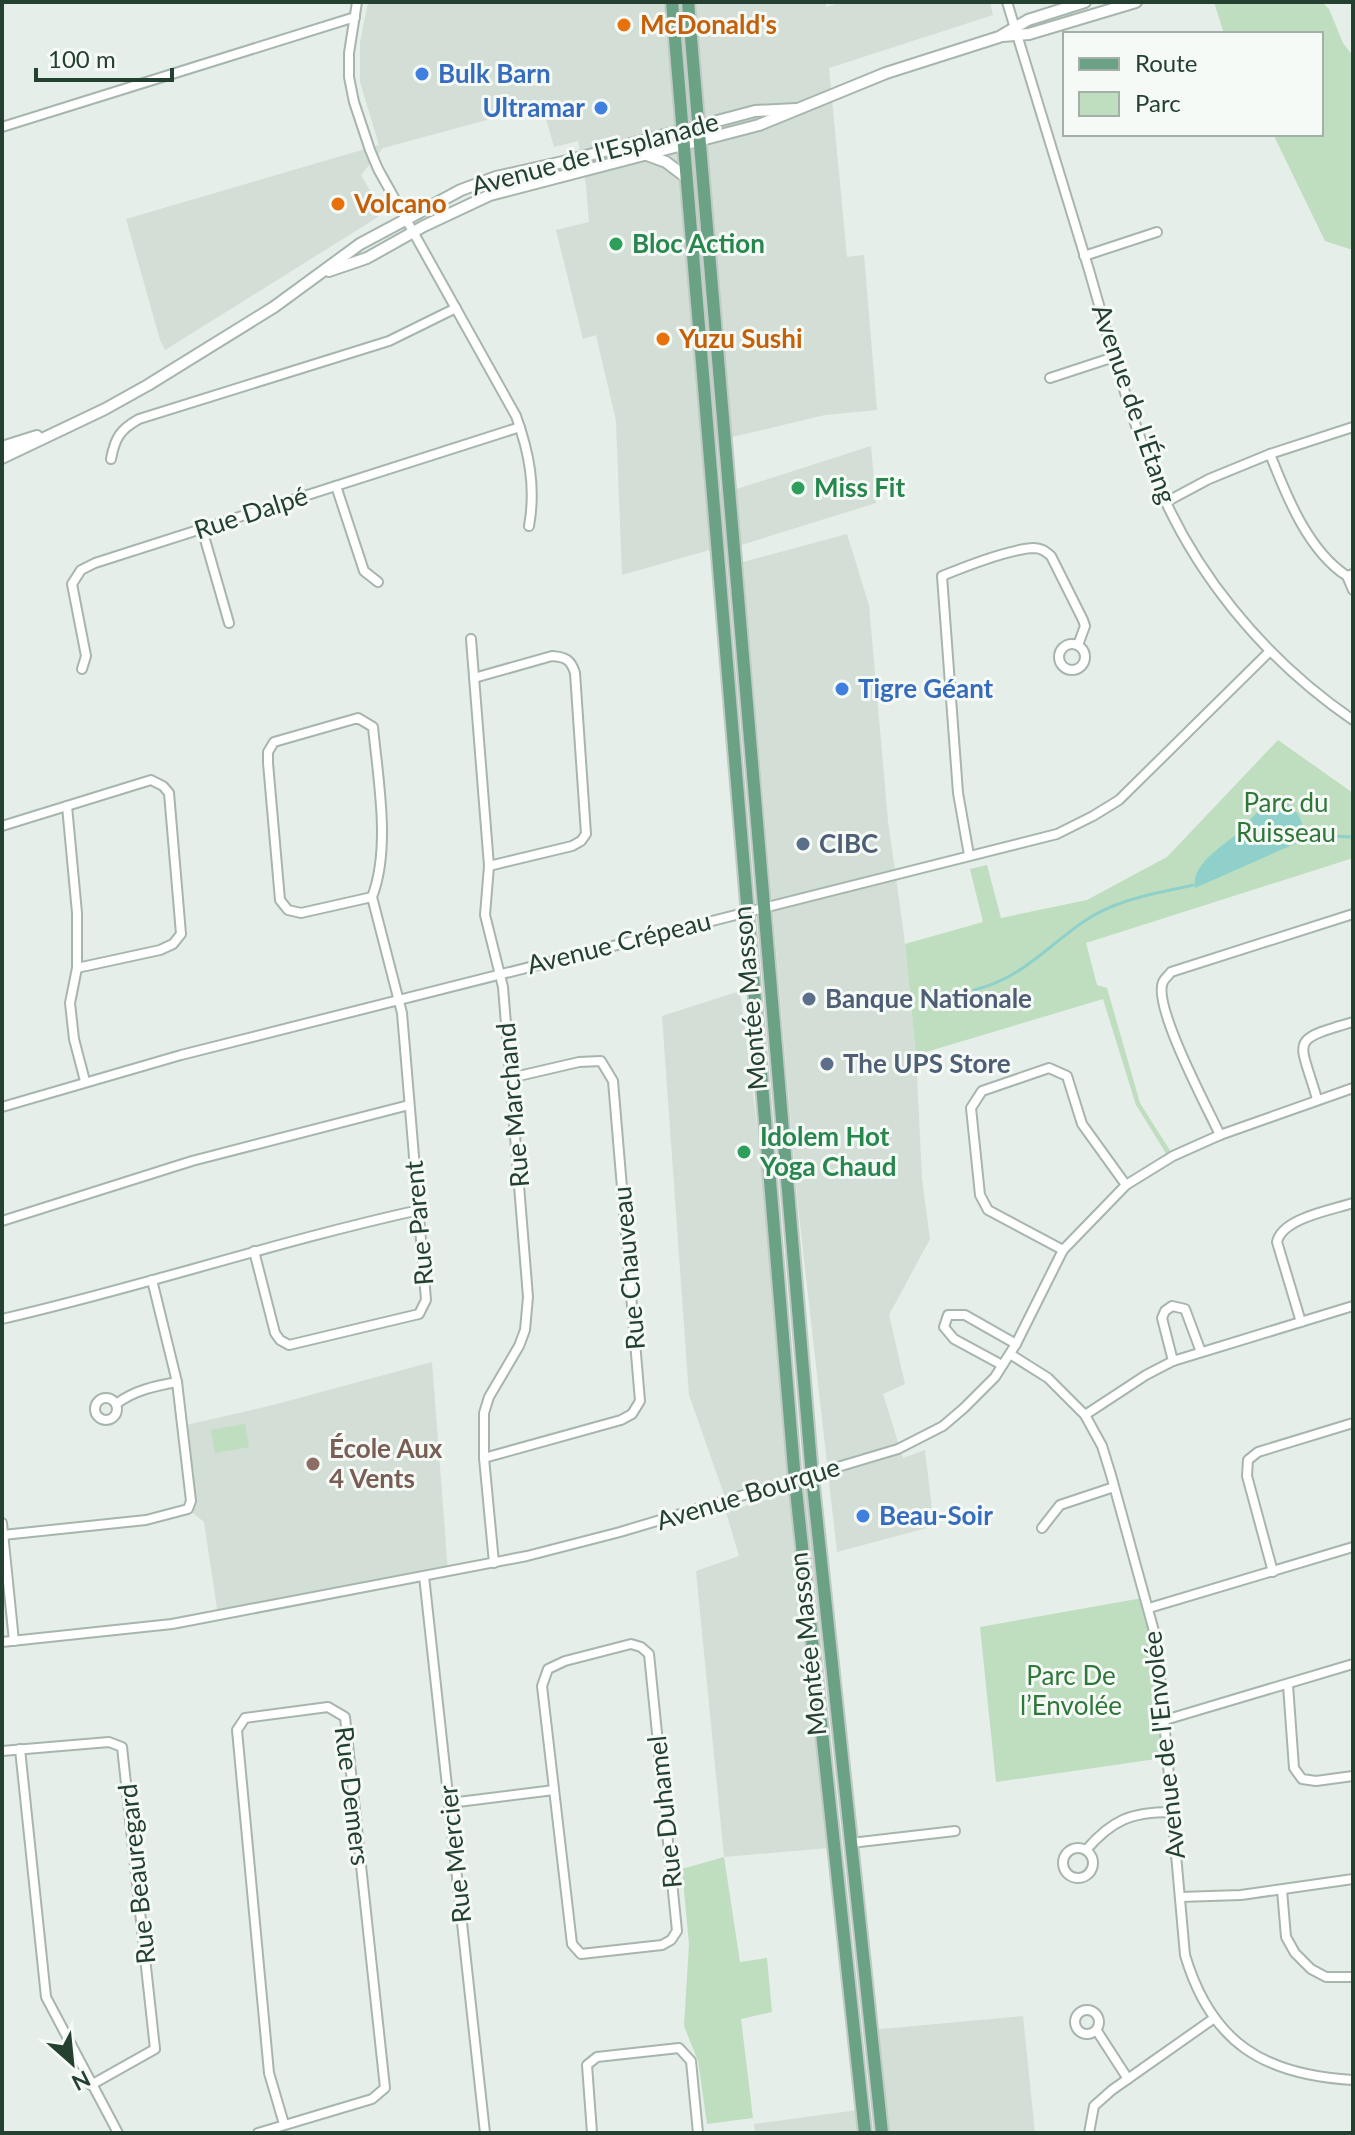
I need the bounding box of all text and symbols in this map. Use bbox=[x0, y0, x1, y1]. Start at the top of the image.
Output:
place label: McDonald's bbox=[640, 8, 777, 40]
marker: McDonald's bbox=[615, 16, 633, 34]
scale bar bbox=[36, 32, 172, 82]
legend bbox=[1063, 32, 1323, 136]
text: 100 m bbox=[48, 44, 116, 73]
text: Route bbox=[1135, 48, 1197, 77]
place label: Bulk Barn bbox=[438, 57, 551, 89]
marker: Bulk Barn bbox=[413, 65, 431, 83]
text: Parc bbox=[1135, 88, 1181, 117]
place label: Ultramar bbox=[482, 91, 585, 123]
marker: Ultramar bbox=[592, 99, 610, 117]
street label: Avenue de l'Esplanade bbox=[468, 105, 722, 201]
place label: Volcano bbox=[353, 187, 447, 219]
marker: Volcano bbox=[329, 195, 347, 213]
place label: Bloc Action bbox=[632, 227, 765, 259]
marker: Bloc Action bbox=[607, 235, 625, 253]
street label: Avenue de L'Étang bbox=[1086, 300, 1184, 507]
place label: Yuzu Sushi bbox=[678, 322, 803, 354]
marker: Yuzu Sushi bbox=[654, 330, 672, 348]
place label: Miss Fit bbox=[814, 471, 905, 503]
street label: Rue Dalpé bbox=[190, 479, 311, 545]
marker: Miss Fit bbox=[789, 479, 807, 497]
place label: Tigre Géant bbox=[858, 672, 994, 704]
marker: Tigre Géant bbox=[833, 680, 851, 698]
park label: Parc du Ruisseau bbox=[1236, 786, 1336, 848]
place label: CIBC bbox=[819, 827, 878, 859]
marker: CIBC bbox=[794, 835, 812, 853]
street label: Avenue Crépeau bbox=[523, 904, 714, 980]
street label: Montée Masson bbox=[725, 905, 773, 1091]
place label: Banque Nationale bbox=[825, 982, 1032, 1014]
marker: Banque Nationale bbox=[800, 990, 818, 1008]
street label: Rue Marchand bbox=[489, 1021, 535, 1189]
place label: The UPS Store bbox=[843, 1047, 1011, 1079]
marker: The UPS Store bbox=[818, 1055, 836, 1073]
place label: Idolem Hot Yoga Chaud bbox=[759, 1120, 896, 1182]
marker: Idolem Hot Yoga Chaud bbox=[735, 1143, 753, 1161]
street label: Rue Parent bbox=[397, 1159, 439, 1287]
street label: Rue Chauveau bbox=[605, 1185, 651, 1351]
place label: École Aux 4 Vents bbox=[329, 1432, 443, 1494]
street label: Avenue Bourque bbox=[652, 1450, 843, 1536]
marker: École Aux 4 Vents bbox=[304, 1455, 322, 1473]
place label: Beau-Soir bbox=[879, 1499, 993, 1531]
marker: Beau-Soir bbox=[854, 1507, 872, 1525]
street label: Montée Masson bbox=[781, 1551, 833, 1738]
street label: Avenue de l'Envolée bbox=[1135, 1629, 1191, 1861]
park label: Parc De l’Envolée bbox=[1020, 1659, 1122, 1721]
street label: Rue Demers bbox=[329, 1725, 377, 1867]
street label: Rue Duhamel bbox=[640, 1734, 688, 1890]
street label: Rue Beauregard bbox=[111, 1782, 161, 1966]
street label: Rue Mercier bbox=[431, 1783, 477, 1925]
north arrow bbox=[32, 2023, 112, 2103]
text: N bbox=[68, 2065, 95, 2097]

